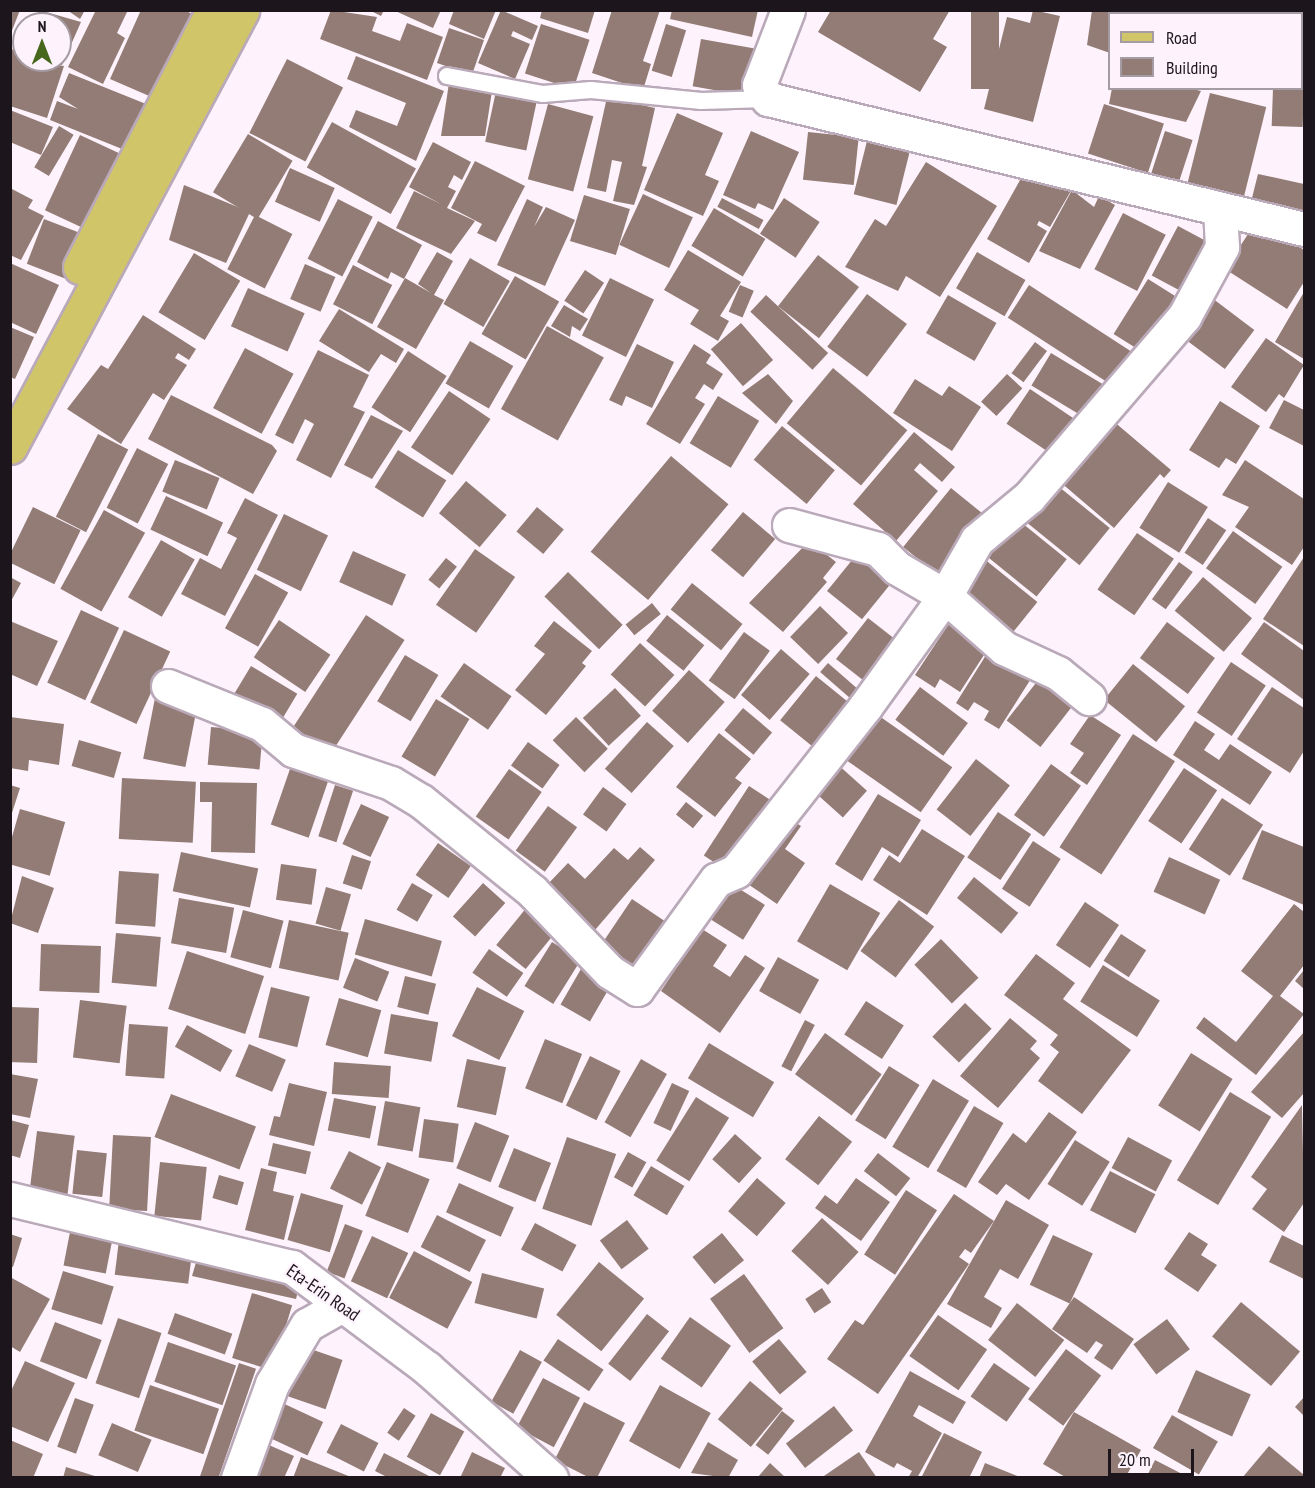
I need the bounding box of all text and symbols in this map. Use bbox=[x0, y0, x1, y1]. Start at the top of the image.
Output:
north arrow bbox=[12, 12, 72, 72]
legend bbox=[1108, 12, 1303, 90]
text: N bbox=[38, 16, 46, 36]
text: Road bbox=[1166, 26, 1197, 49]
text: Building bbox=[1166, 56, 1218, 79]
street label: Eta-Erin Road bbox=[282, 1260, 364, 1326]
scale bar bbox=[1111, 1437, 1196, 1475]
text: 20 m bbox=[1119, 1448, 1151, 1471]

